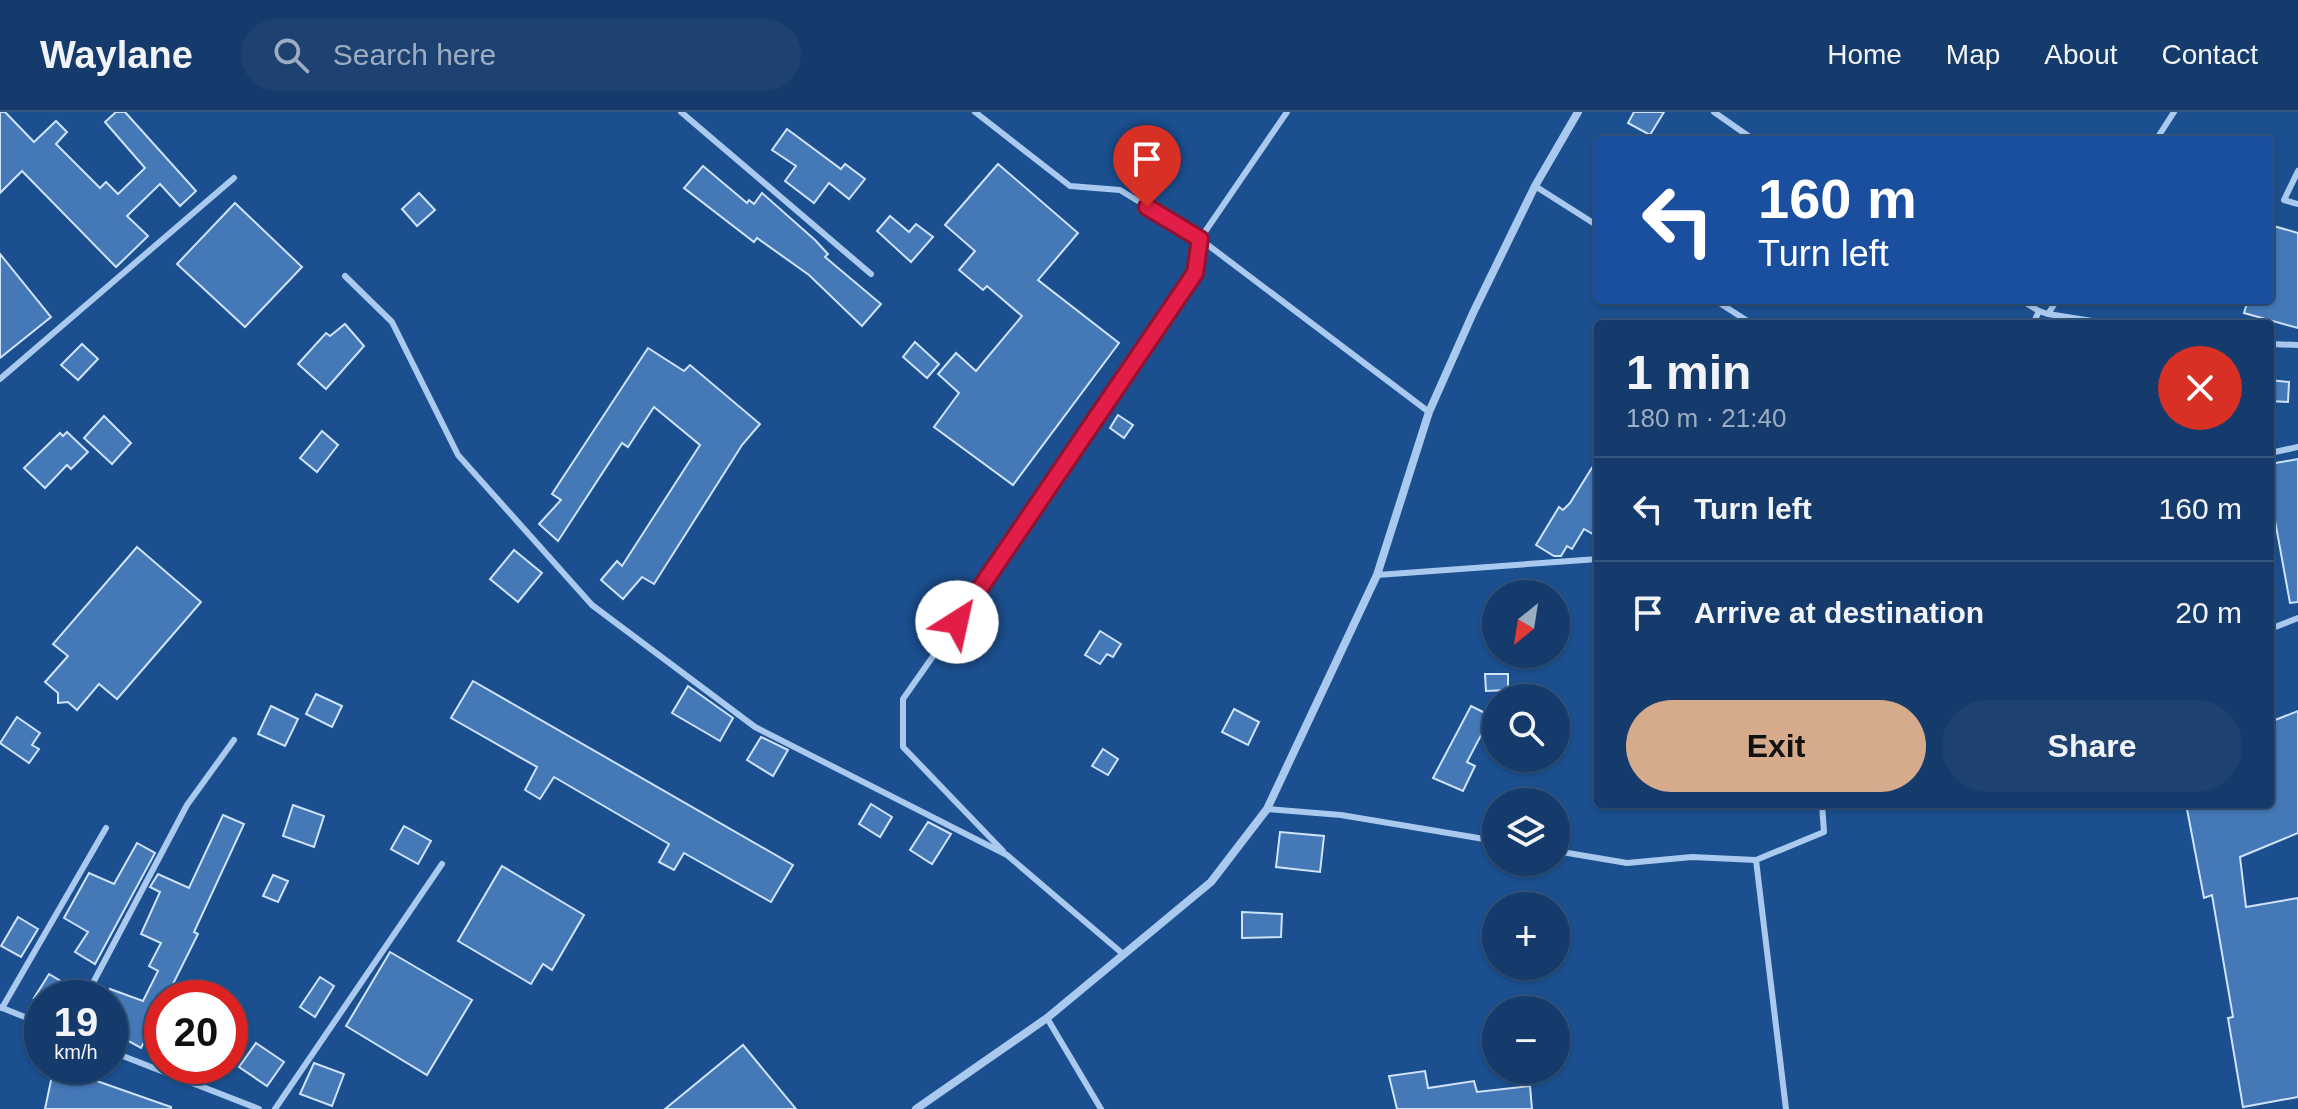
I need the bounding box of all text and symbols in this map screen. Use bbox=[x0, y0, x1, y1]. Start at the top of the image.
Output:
search box bbox=[241, 19, 801, 91]
icon: search bbox=[269, 33, 313, 77]
text: Waylane bbox=[40, 34, 193, 76]
text: Search here bbox=[333, 38, 496, 71]
text: Home bbox=[1827, 39, 1902, 70]
text: Map bbox=[1946, 39, 2000, 70]
text: About bbox=[2044, 39, 2118, 70]
text: Contact bbox=[2162, 39, 2258, 70]
pin bbox=[1113, 125, 1181, 207]
icon: arrive bbox=[1125, 137, 1169, 181]
text: 160 m bbox=[1758, 167, 1917, 230]
icon: left bbox=[1626, 168, 1730, 272]
text: Turn left bbox=[1758, 233, 1889, 274]
text: 1 min bbox=[1626, 346, 1751, 399]
button: close bbox=[2158, 346, 2242, 430]
text: 180 m · 21:40 bbox=[1626, 403, 1786, 433]
icon: left bbox=[1626, 487, 1670, 531]
text: Turn left bbox=[1694, 492, 1812, 525]
text: 160 m bbox=[2159, 492, 2242, 525]
position arrow bbox=[915, 580, 999, 664]
north arrow bbox=[1482, 580, 1570, 668]
map controls bbox=[1482, 580, 1570, 1084]
icon: arrive bbox=[1626, 591, 1670, 635]
text: Arrive at destination bbox=[1694, 596, 1984, 629]
text: 20 m bbox=[2175, 596, 2242, 629]
button: search bbox=[1482, 684, 1570, 772]
button: Exit bbox=[1626, 700, 1926, 792]
button: Share bbox=[1942, 700, 2242, 792]
button: layers bbox=[1482, 788, 1570, 876]
button: + bbox=[1482, 892, 1570, 980]
speed limit sign: 20 bbox=[144, 980, 248, 1084]
button: − bbox=[1482, 996, 1570, 1084]
text: 19 bbox=[54, 1000, 98, 1044]
text: km/h bbox=[54, 1041, 98, 1063]

